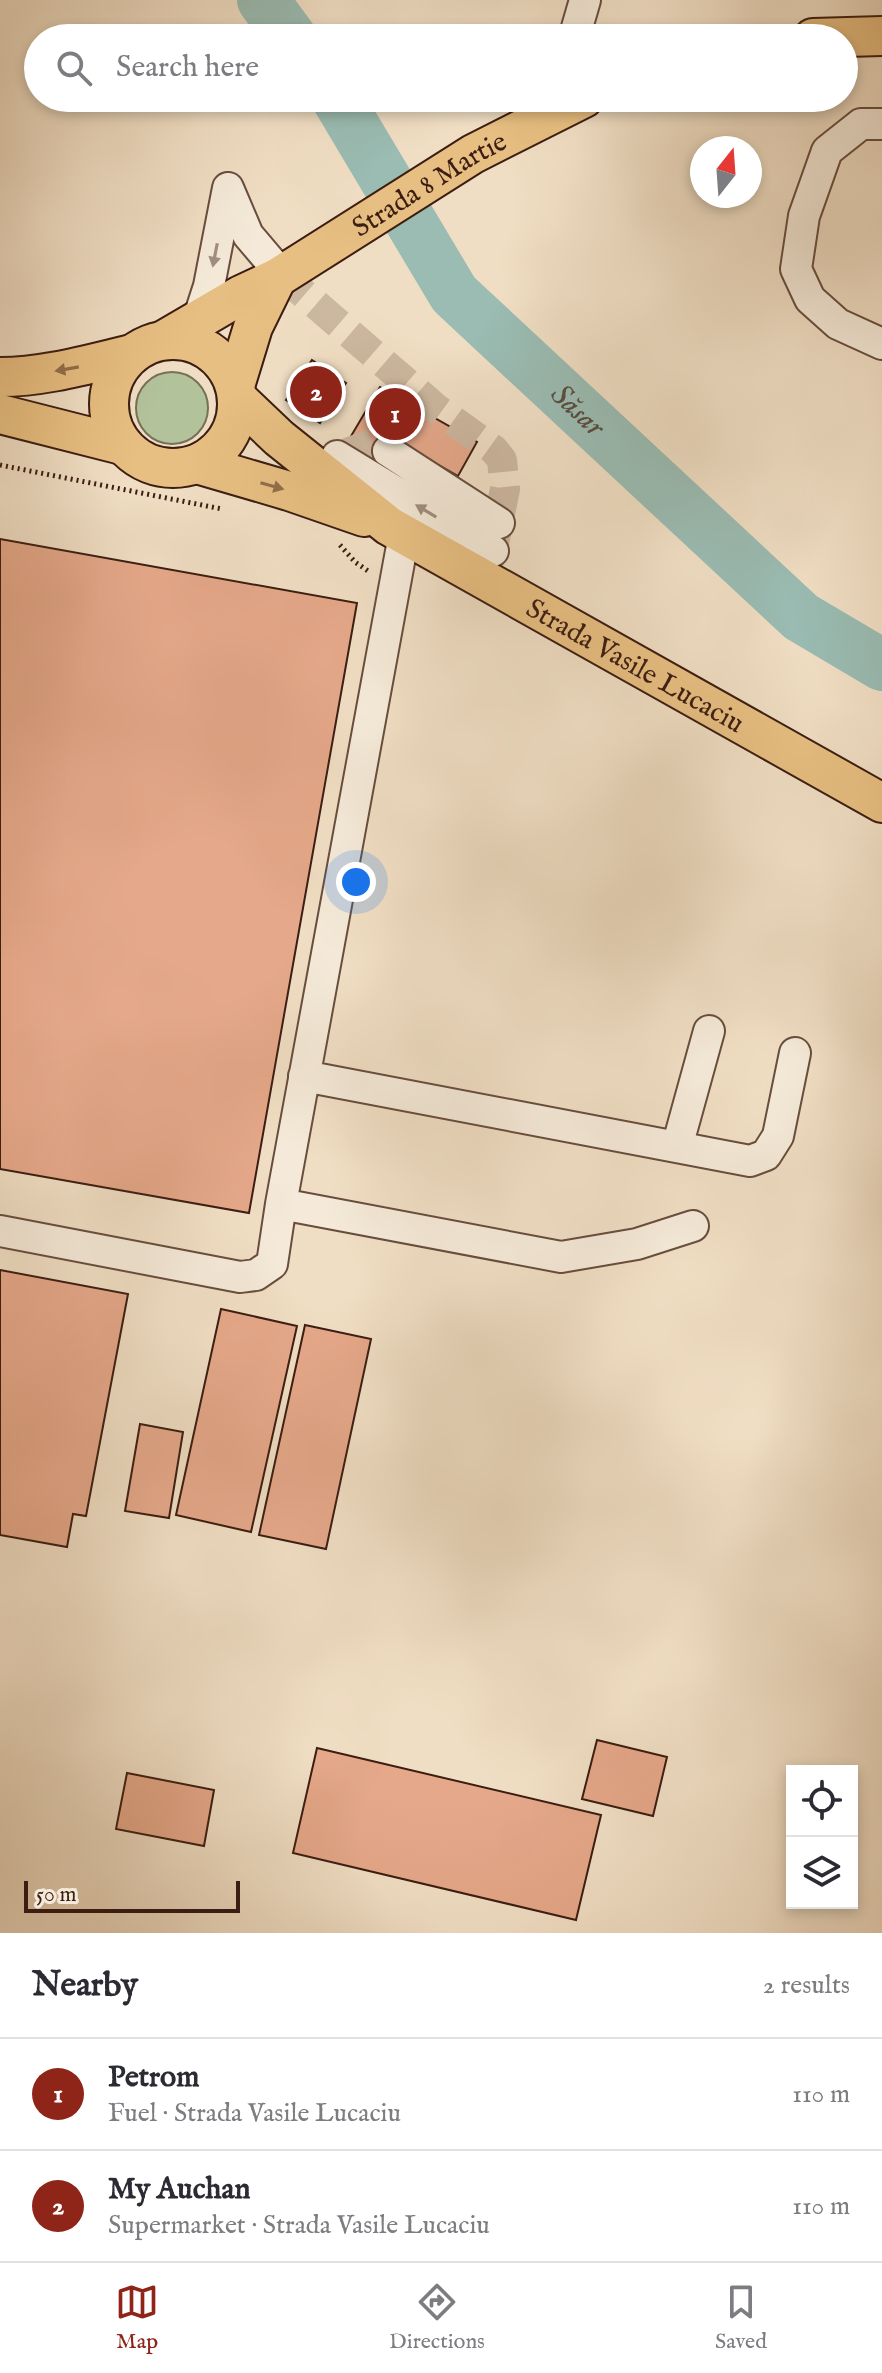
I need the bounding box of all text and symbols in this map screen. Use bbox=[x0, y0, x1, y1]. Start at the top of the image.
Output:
search box bbox=[24, 24, 858, 112]
icon: search bbox=[52, 46, 96, 90]
text: Search here bbox=[116, 49, 259, 87]
street label: Strada 8 Martie bbox=[346, 125, 513, 246]
north arrow bbox=[690, 136, 762, 208]
one-way arrow bbox=[208, 242, 220, 267]
pin: 2 bbox=[290, 362, 342, 422]
one-way arrow bbox=[54, 363, 79, 376]
water label: Săsar bbox=[542, 376, 613, 447]
pin: 1 bbox=[369, 384, 421, 444]
one-way arrow bbox=[259, 480, 284, 492]
one-way arrow bbox=[415, 504, 437, 518]
street label: Strada Vasile Lucaciu bbox=[519, 592, 750, 742]
your location bbox=[336, 862, 376, 902]
map controls bbox=[786, 1765, 858, 1909]
button: locate bbox=[786, 1765, 858, 1837]
button: layers bbox=[786, 1837, 858, 1909]
scale bar bbox=[24, 1877, 240, 1913]
text: 50 m bbox=[36, 1881, 77, 1909]
text: Nearby bbox=[32, 1964, 138, 2007]
text: 2 results bbox=[763, 1969, 850, 2002]
text: Petrom bbox=[108, 2059, 199, 2097]
text: 1 bbox=[53, 2078, 63, 2111]
text: 110 m bbox=[792, 2078, 850, 2111]
text: Fuel · Strada Vasile Lucaciu bbox=[108, 2097, 401, 2130]
text: My Auchan bbox=[108, 2171, 250, 2209]
text: 2 bbox=[52, 2190, 64, 2223]
text: 110 m bbox=[792, 2190, 850, 2223]
text: Supermarket · Strada Vasile Lucaciu bbox=[108, 2209, 490, 2242]
tab: Map bbox=[115, 2280, 159, 2356]
tab: Directions bbox=[389, 2280, 485, 2356]
tab: Saved bbox=[715, 2280, 767, 2356]

